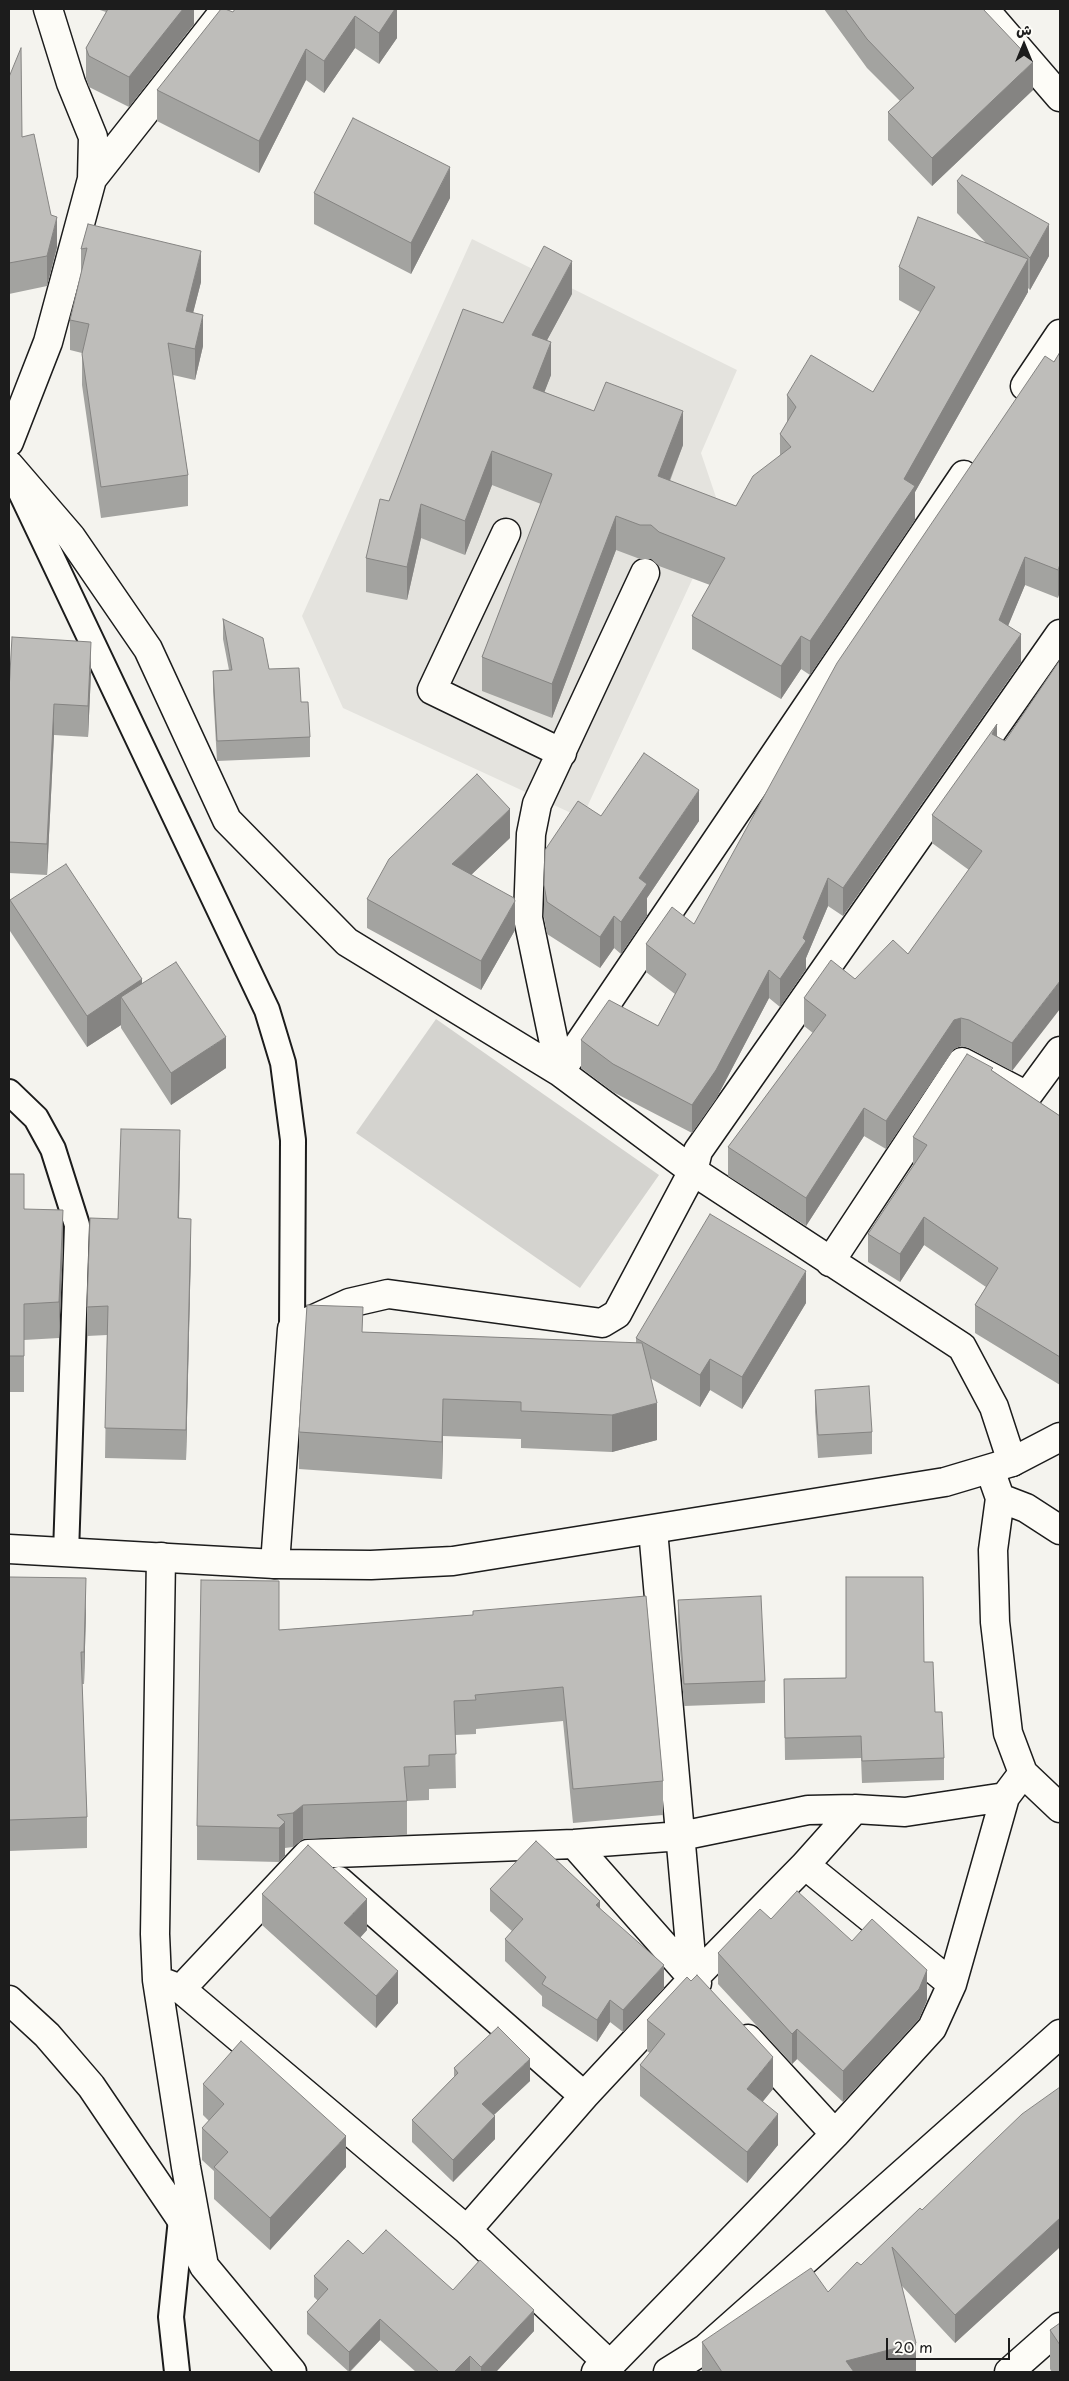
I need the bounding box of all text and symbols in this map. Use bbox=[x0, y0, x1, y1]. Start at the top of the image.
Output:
text: ش bbox=[1016, 19, 1032, 40]
north arrow bbox=[999, 20, 1049, 70]
scale bar bbox=[889, 2328, 1013, 2360]
text: 20 m bbox=[894, 2335, 933, 2358]

